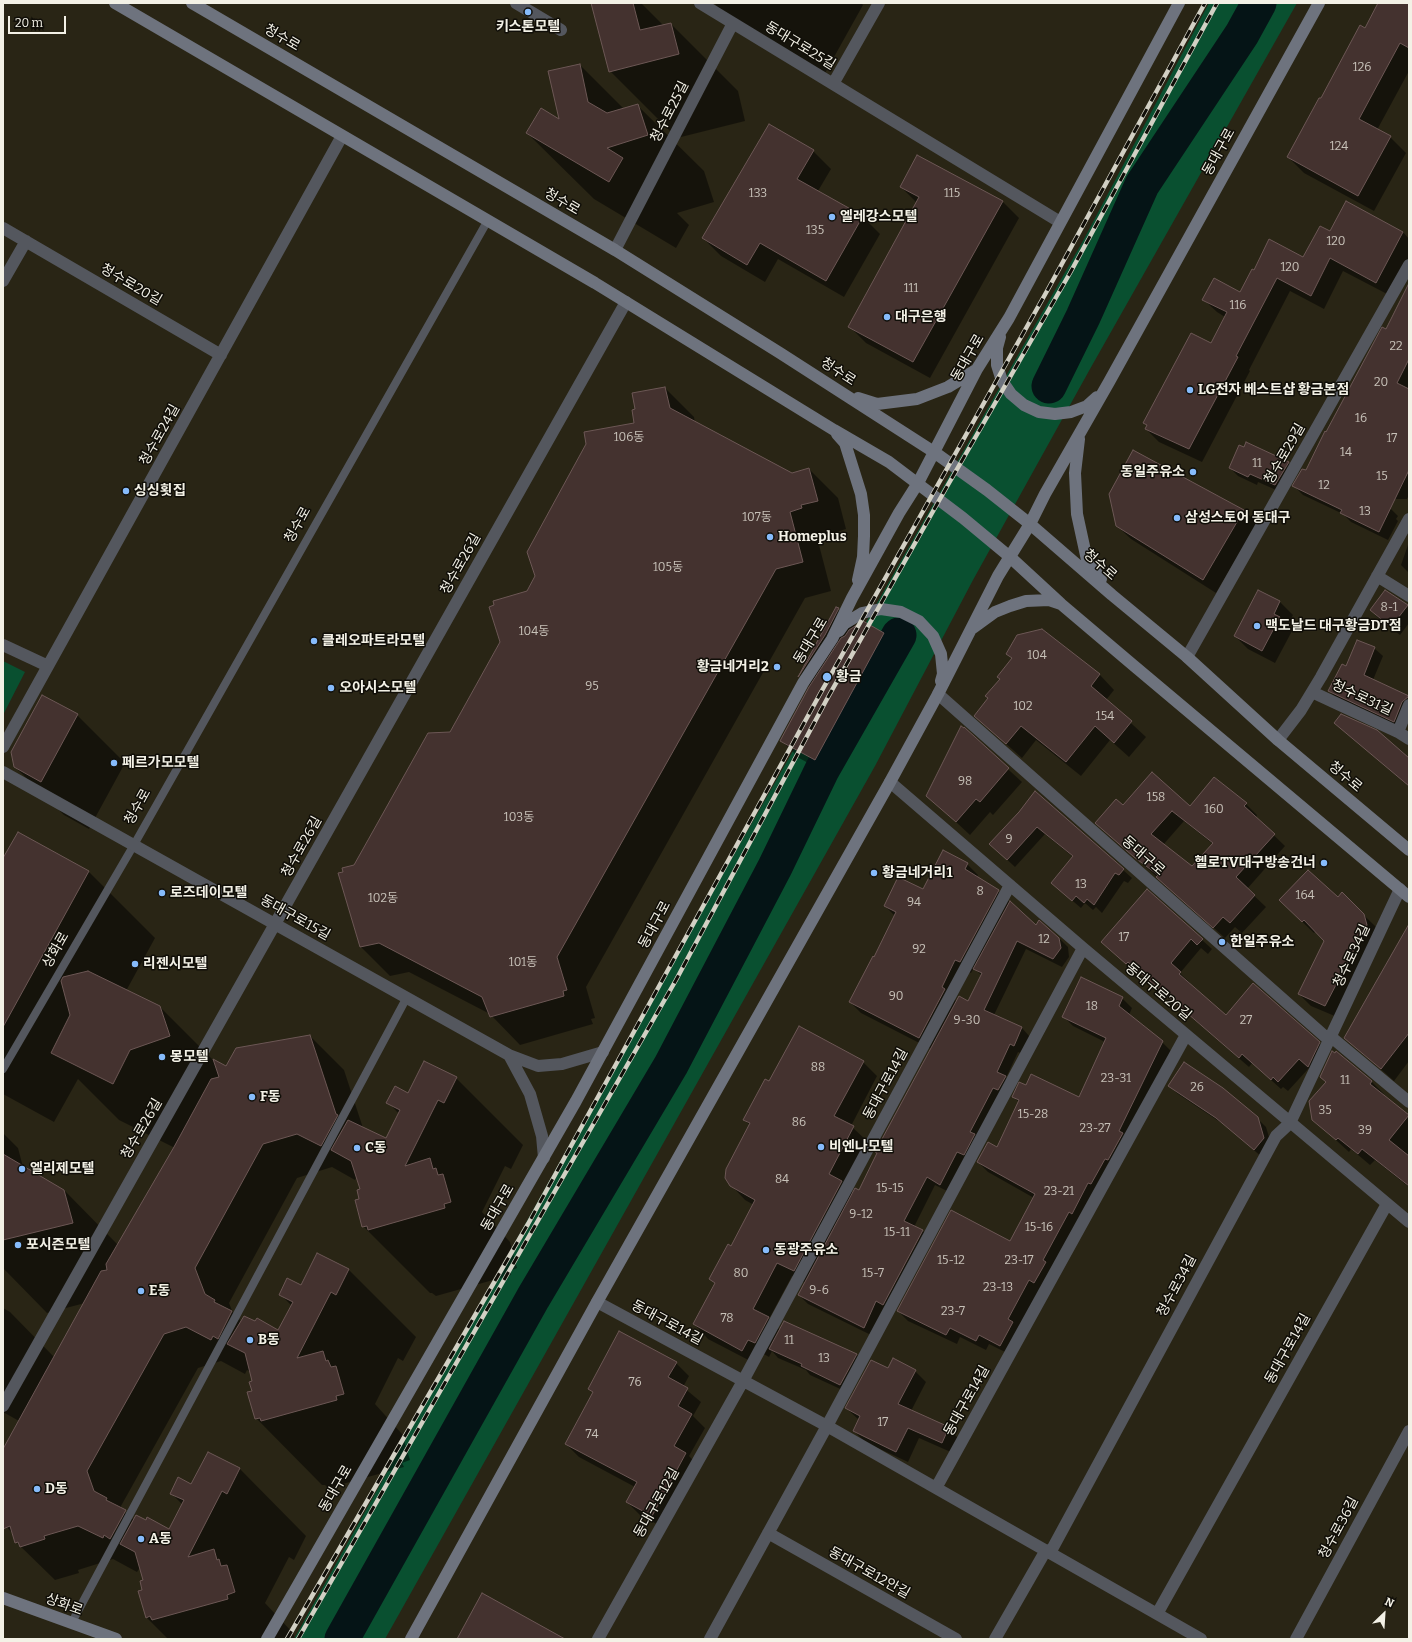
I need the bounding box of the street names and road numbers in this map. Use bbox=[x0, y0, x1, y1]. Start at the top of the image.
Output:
street label: 동대구로25길 bbox=[762, 18, 838, 74]
street label: 청수로 bbox=[261, 21, 303, 55]
street label: 청수로25길 bbox=[647, 79, 693, 145]
street label: 동대구로 bbox=[1199, 125, 1239, 179]
street label: 청수로 bbox=[541, 185, 583, 219]
street label: 청수로20길 bbox=[97, 261, 165, 309]
street label: 동대구로 bbox=[948, 331, 988, 385]
street label: 청수로 bbox=[817, 354, 859, 390]
street label: 청수로24길 bbox=[136, 401, 184, 469]
street label: 청수로29길 bbox=[1261, 421, 1309, 487]
street label: 청수로 bbox=[281, 504, 315, 546]
street label: 청수로26길 bbox=[437, 530, 485, 598]
street label: 청수로 bbox=[1080, 546, 1120, 584]
street label: 동대구로 bbox=[791, 615, 831, 667]
street label: 청수로31길 bbox=[1329, 677, 1395, 719]
street label: 청수로 bbox=[1325, 758, 1365, 796]
street label: 청수로 bbox=[121, 786, 155, 828]
street label: 청수로26길 bbox=[278, 813, 326, 881]
street label: 동대구로 bbox=[1118, 833, 1168, 879]
street label: 동대구로15길 bbox=[257, 892, 333, 944]
street label: 동대구로 bbox=[635, 898, 675, 952]
street label: 청수로34길 bbox=[1330, 922, 1374, 990]
street label: 상화로 bbox=[39, 929, 73, 971]
street label: 동대구로20길 bbox=[1122, 960, 1194, 1024]
street label: 동대구로14길 bbox=[860, 1046, 912, 1122]
street label: 청수로26길 bbox=[118, 1096, 166, 1162]
street label: 동대구로 bbox=[478, 1181, 518, 1235]
street label: 청수로34길 bbox=[1154, 1252, 1200, 1320]
street label: 동대구로14길 bbox=[629, 1297, 705, 1349]
street label: 동대구로14길 bbox=[1262, 1311, 1314, 1387]
street label: 동대구로14길 bbox=[941, 1363, 993, 1439]
street label: 동대구로 bbox=[316, 1462, 356, 1516]
street label: 동대구로12길 bbox=[631, 1465, 683, 1541]
street label: 청수로36길 bbox=[1316, 1494, 1362, 1562]
street label: 동대구로12안길 bbox=[825, 1544, 913, 1602]
street label: 상화로 bbox=[43, 1590, 85, 1620]

